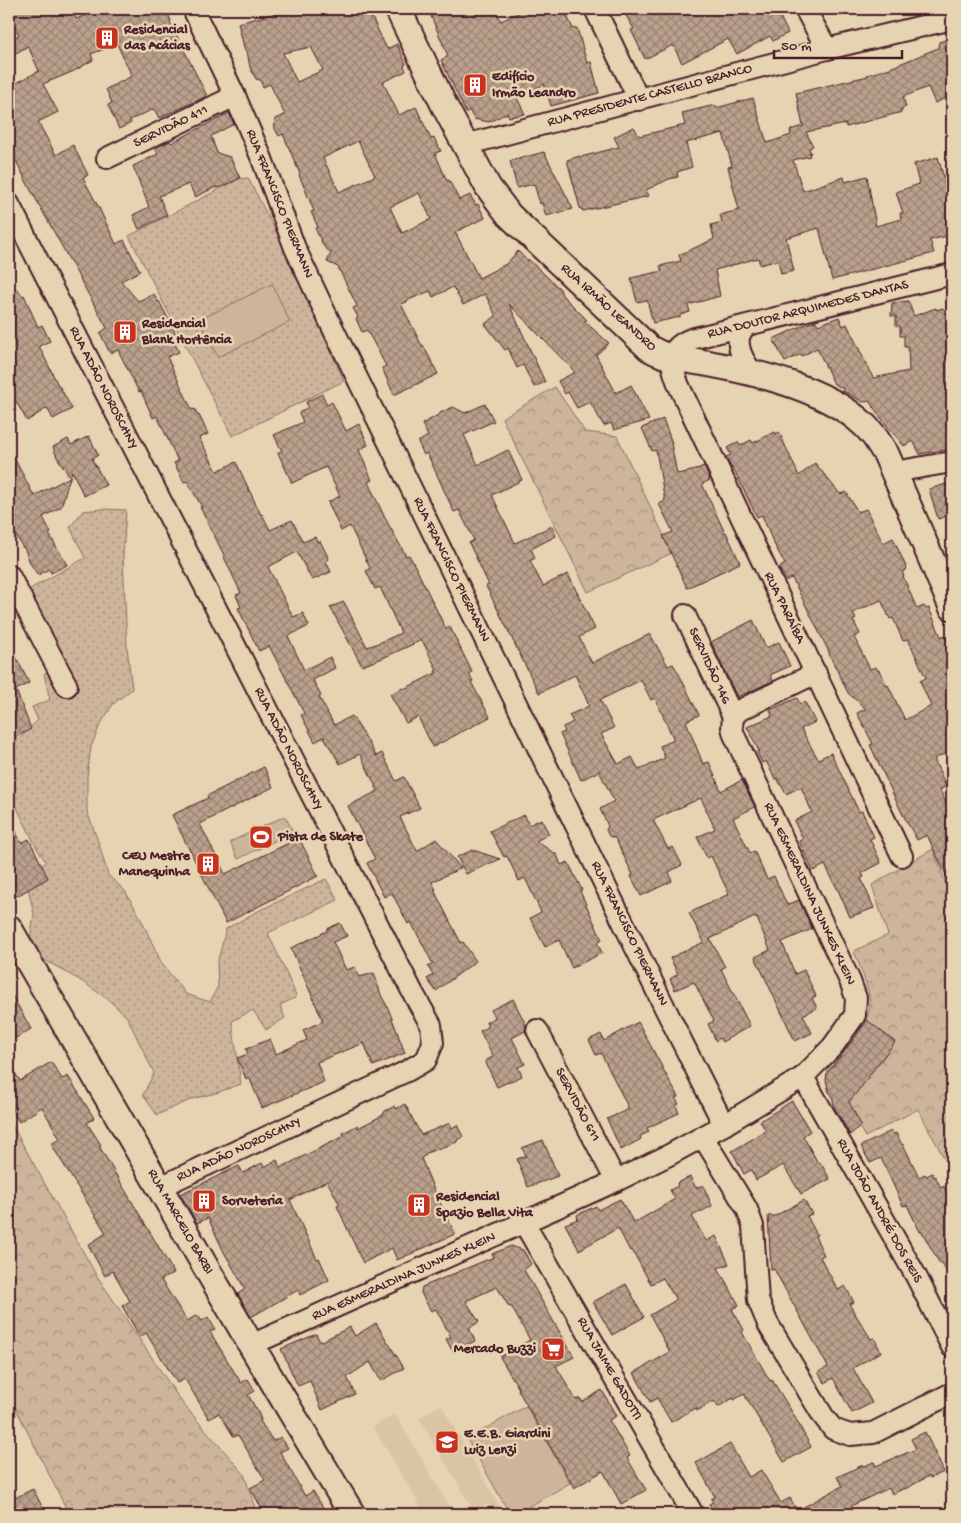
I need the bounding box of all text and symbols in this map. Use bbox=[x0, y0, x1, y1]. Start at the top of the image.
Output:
place label: Residencial das Acácias bbox=[123, 22, 191, 55]
building icon: Residencial das Acácias bbox=[94, 25, 120, 51]
scale bar bbox=[774, 28, 901, 60]
text: 50 m bbox=[781, 38, 812, 56]
street label: RUA PRESIDENTE CASTELLO BRANCO bbox=[546, 60, 755, 132]
place label: Edifício Irmão Leandro bbox=[492, 69, 577, 102]
building icon: Edifício Irmão Leandro bbox=[462, 72, 488, 98]
street label: SERVIDÃO 411 bbox=[131, 102, 211, 152]
street label: RUA FRANCISCO PIERMANN bbox=[241, 127, 317, 281]
street label: RUA IRMÃO LEANDRO bbox=[556, 260, 660, 356]
street label: RUA DOUTOR ARQUIMEDES DANTAS bbox=[706, 277, 911, 343]
place label: Residencial Blank Hortência bbox=[141, 316, 233, 349]
building icon: Residencial Blank Hortência bbox=[112, 319, 138, 345]
street label: RUA ADÃO NOROSCHNY bbox=[65, 324, 141, 452]
street label: RUA FRANCISCO PIERMANN bbox=[408, 495, 494, 645]
street label: RUA PARAÍBA bbox=[759, 570, 809, 647]
street label: SERVIDÃO 146 bbox=[684, 625, 734, 708]
street label: RUA ADÃO NOROSCHNY bbox=[250, 685, 326, 813]
street label: RUA ESMERALDINA JUNKES KLEIN bbox=[759, 800, 859, 988]
sports icon: Pista de Skate bbox=[248, 824, 274, 850]
place label: Pista de Skate bbox=[277, 829, 364, 846]
place label: CEU Mestre Manequinha bbox=[119, 848, 191, 881]
building icon: CEU Mestre Manequinha bbox=[195, 851, 221, 877]
street label: RUA FRANCISCO PIERMANN bbox=[586, 859, 672, 1009]
street label: SERVIDÃO 611 bbox=[550, 1065, 604, 1145]
street label: RUA ADÃO NOROSCHNY bbox=[174, 1114, 304, 1186]
street label: RUA JOÃO ANDRÉ DOS REIS bbox=[832, 1136, 926, 1286]
street label: RUA MARCELO BARBI bbox=[143, 1166, 217, 1278]
building icon: Sorveteria bbox=[191, 1188, 217, 1214]
place label: Residencial Spazio Bella Vita bbox=[435, 1189, 534, 1222]
building icon: Residencial Spazio Bella Vita bbox=[406, 1192, 432, 1218]
place label: Sorveteria bbox=[222, 1193, 284, 1210]
street label: RUA ESMERALDINA JUNKES KLEIN bbox=[309, 1229, 499, 1325]
street label: RUA JAIME GADOTTI bbox=[572, 1314, 646, 1424]
supermarket icon: Mercado Buzzi bbox=[540, 1336, 566, 1362]
place label: Mercado Buzzi bbox=[454, 1341, 536, 1358]
place label: E.E.B. Giardini Luiz Lenzi bbox=[464, 1426, 551, 1459]
school or university icon: E.E.B. Giardini Luiz Lenzi bbox=[434, 1429, 460, 1455]

